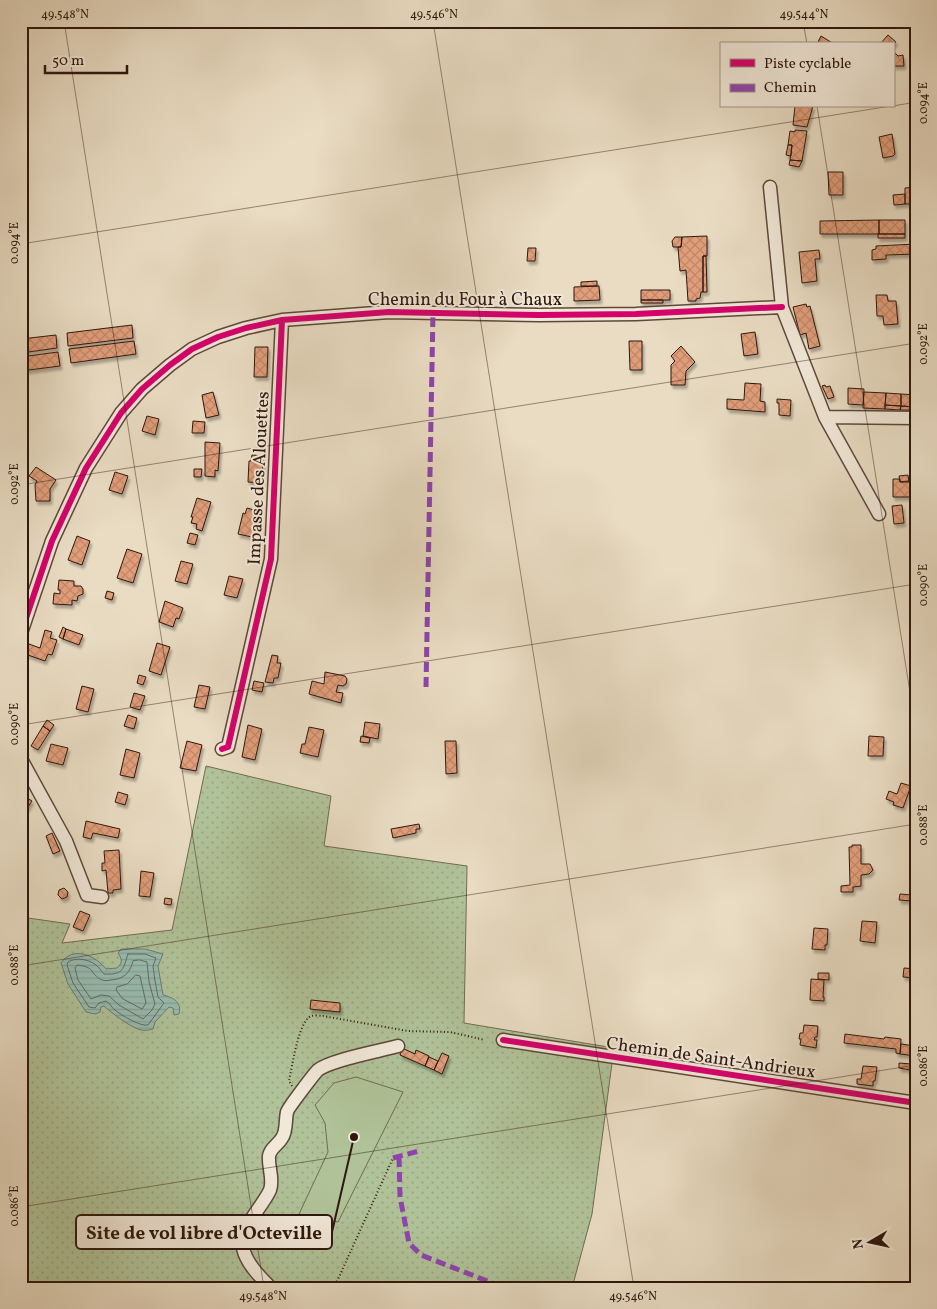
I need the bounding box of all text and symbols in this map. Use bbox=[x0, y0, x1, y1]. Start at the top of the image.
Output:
text: 49.548°N bbox=[41, 7, 89, 23]
text: 49.546°N bbox=[410, 7, 458, 23]
text: 49.544°N bbox=[780, 7, 828, 23]
scale bar bbox=[45, 42, 128, 74]
legend bbox=[720, 42, 894, 108]
text: 50 m bbox=[52, 51, 84, 72]
text: Piste cyclable bbox=[764, 54, 851, 75]
text: Chemin bbox=[764, 78, 817, 99]
text: 0.094°E bbox=[916, 82, 932, 124]
text: 0.094°E bbox=[7, 222, 23, 264]
street label: Chemin du Four à Chaux bbox=[368, 288, 562, 313]
text: 0.092°E bbox=[916, 323, 932, 365]
street label: Impasse des Alouettes bbox=[242, 391, 277, 566]
text: 0.092°E bbox=[7, 463, 23, 505]
text: 0.090°E bbox=[916, 564, 932, 606]
text: 0.090°E bbox=[7, 703, 23, 745]
text: 0.088°E bbox=[916, 804, 932, 846]
text: 0.088°E bbox=[7, 944, 23, 986]
street label: Chemin de Saint-Andrieux bbox=[605, 1031, 817, 1086]
text: 0.086°E bbox=[916, 1045, 932, 1087]
text: 0.086°E bbox=[7, 1185, 23, 1227]
callout: Site de vol libre d'Octeville bbox=[76, 1215, 332, 1249]
north arrow bbox=[844, 1216, 894, 1266]
text: Site de vol libre d'Octeville bbox=[86, 1221, 322, 1247]
text: N bbox=[848, 1237, 869, 1250]
text: 49.548°N bbox=[239, 1289, 287, 1305]
text: 49.546°N bbox=[609, 1289, 657, 1305]

